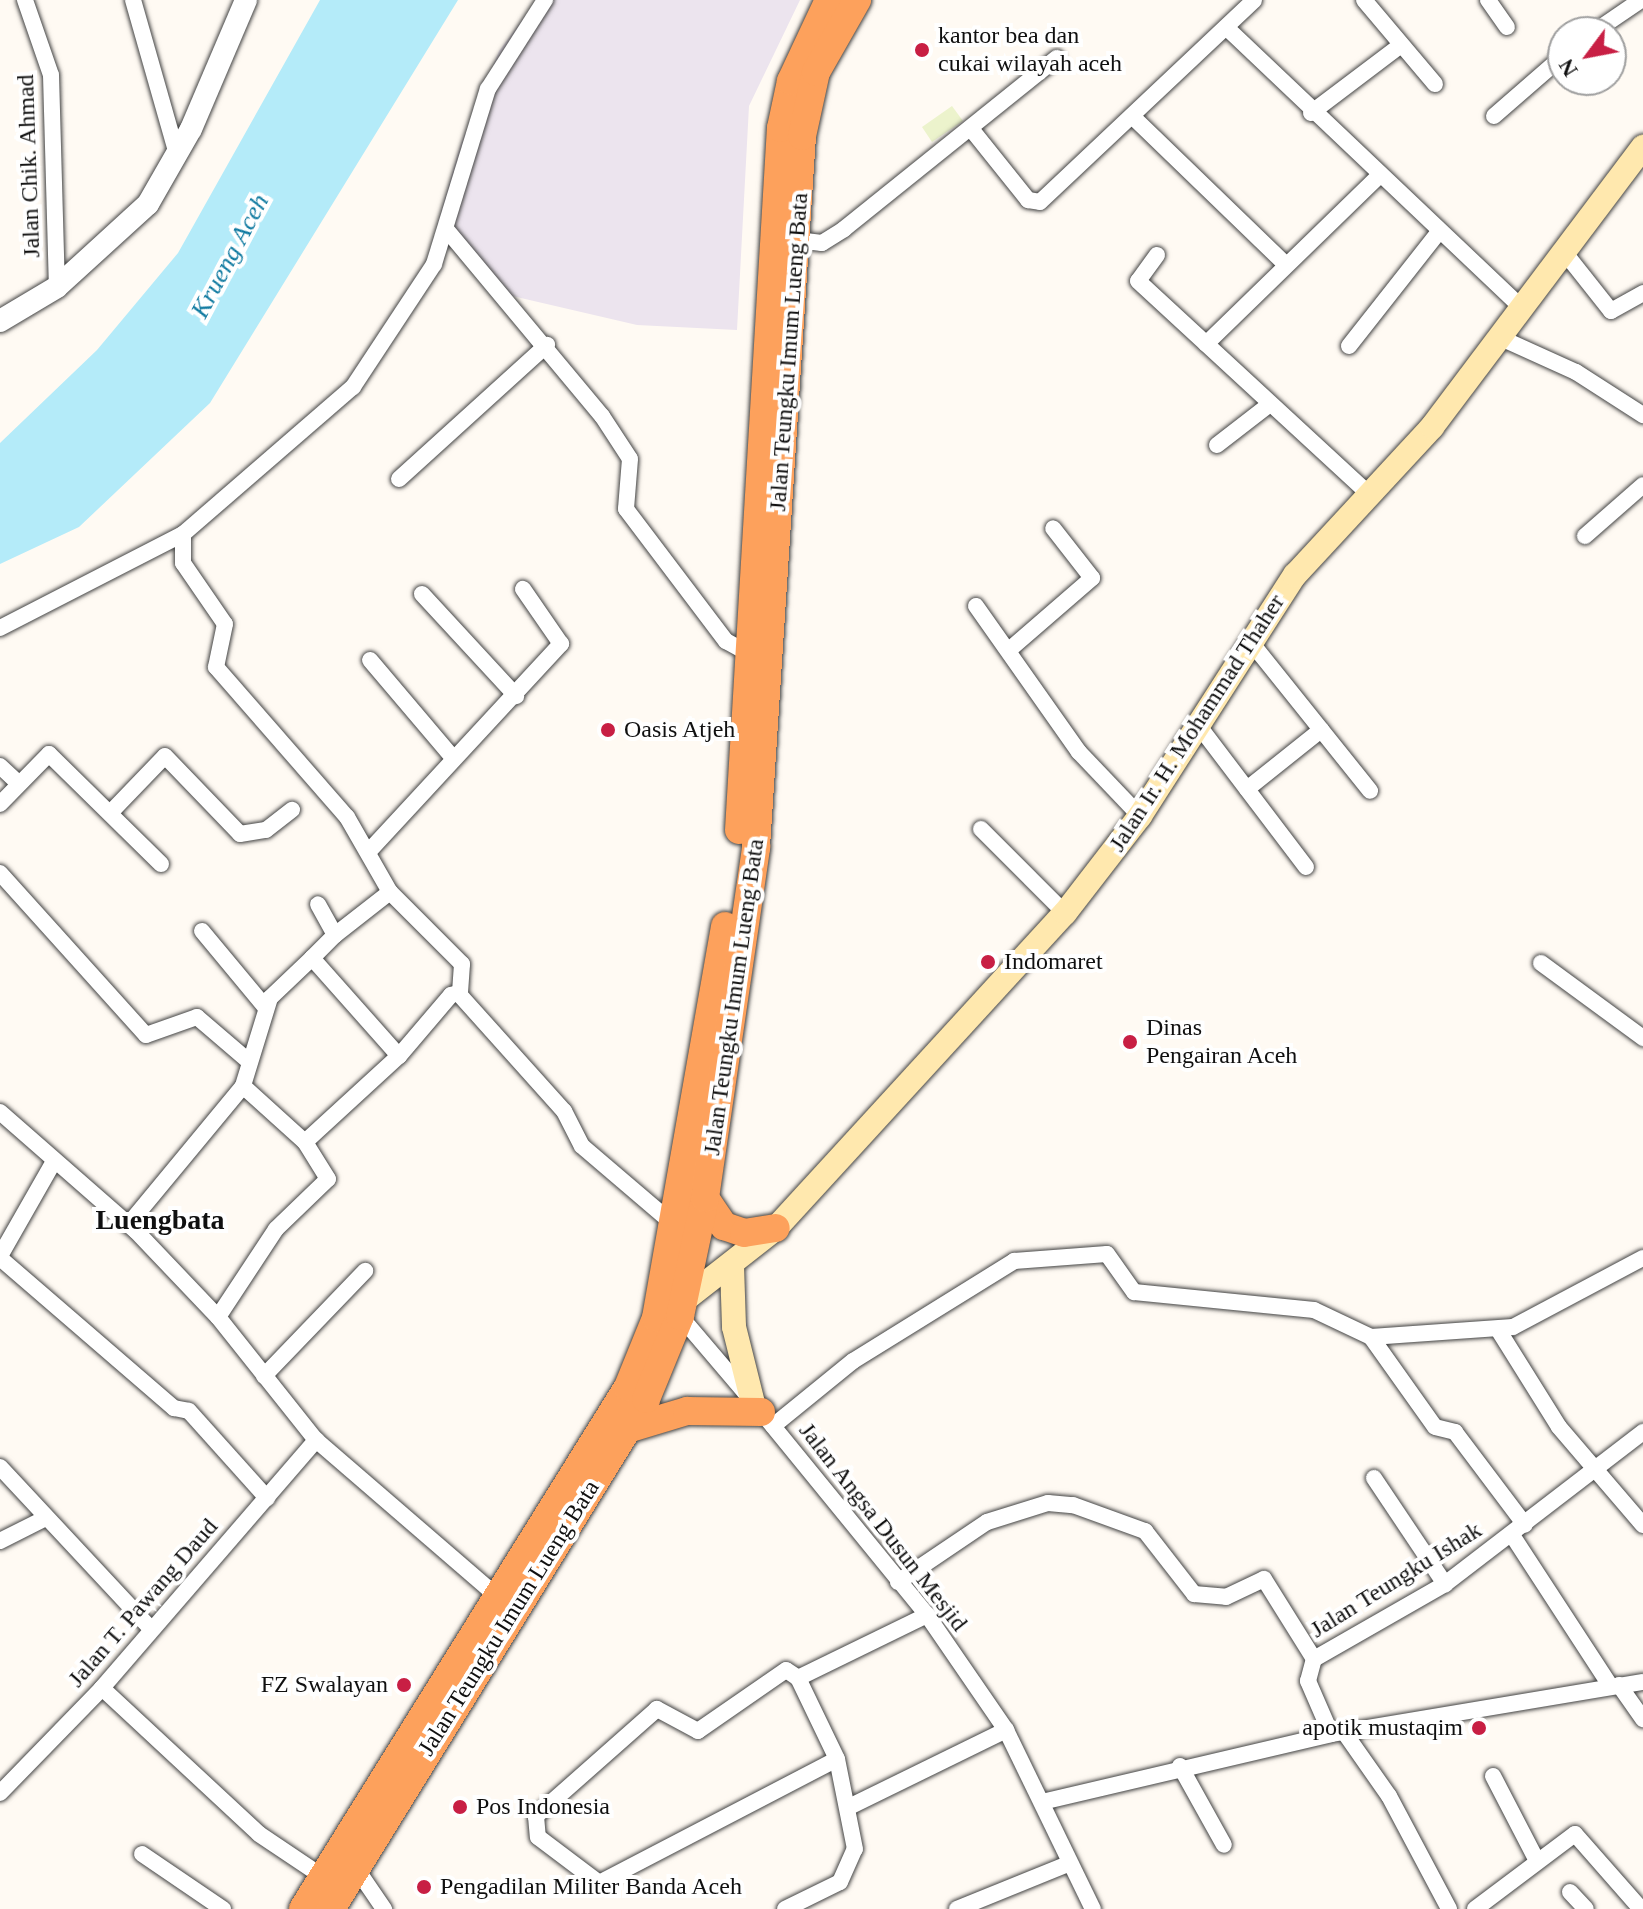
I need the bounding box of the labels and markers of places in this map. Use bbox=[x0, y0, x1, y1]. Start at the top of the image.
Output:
place label: kantor bea dan cukai wilayah aceh bbox=[938, 22, 1122, 78]
marker: kantor bea dan cukai wilayah aceh bbox=[913, 41, 931, 59]
place label: Oasis Atjeh bbox=[624, 716, 737, 744]
marker: Oasis Atjeh bbox=[599, 721, 617, 739]
place label: Indomaret bbox=[1004, 948, 1103, 976]
marker: Indomaret bbox=[979, 953, 997, 971]
place label: Dinas Pengairan Aceh bbox=[1146, 1014, 1299, 1070]
marker: Dinas Pengairan Aceh bbox=[1121, 1033, 1139, 1051]
place label: FZ Swalayan bbox=[261, 1671, 388, 1699]
marker: FZ Swalayan bbox=[395, 1676, 413, 1694]
place label: apotik mustaqim bbox=[1302, 1714, 1463, 1742]
marker: apotik mustaqim bbox=[1470, 1719, 1488, 1737]
place label: Pos Indonesia bbox=[476, 1793, 610, 1821]
marker: Pos Indonesia bbox=[451, 1798, 469, 1816]
place label: Pengadilan Militer Banda Aceh bbox=[440, 1873, 743, 1901]
marker: Pengadilan Militer Banda Aceh bbox=[415, 1878, 433, 1896]

